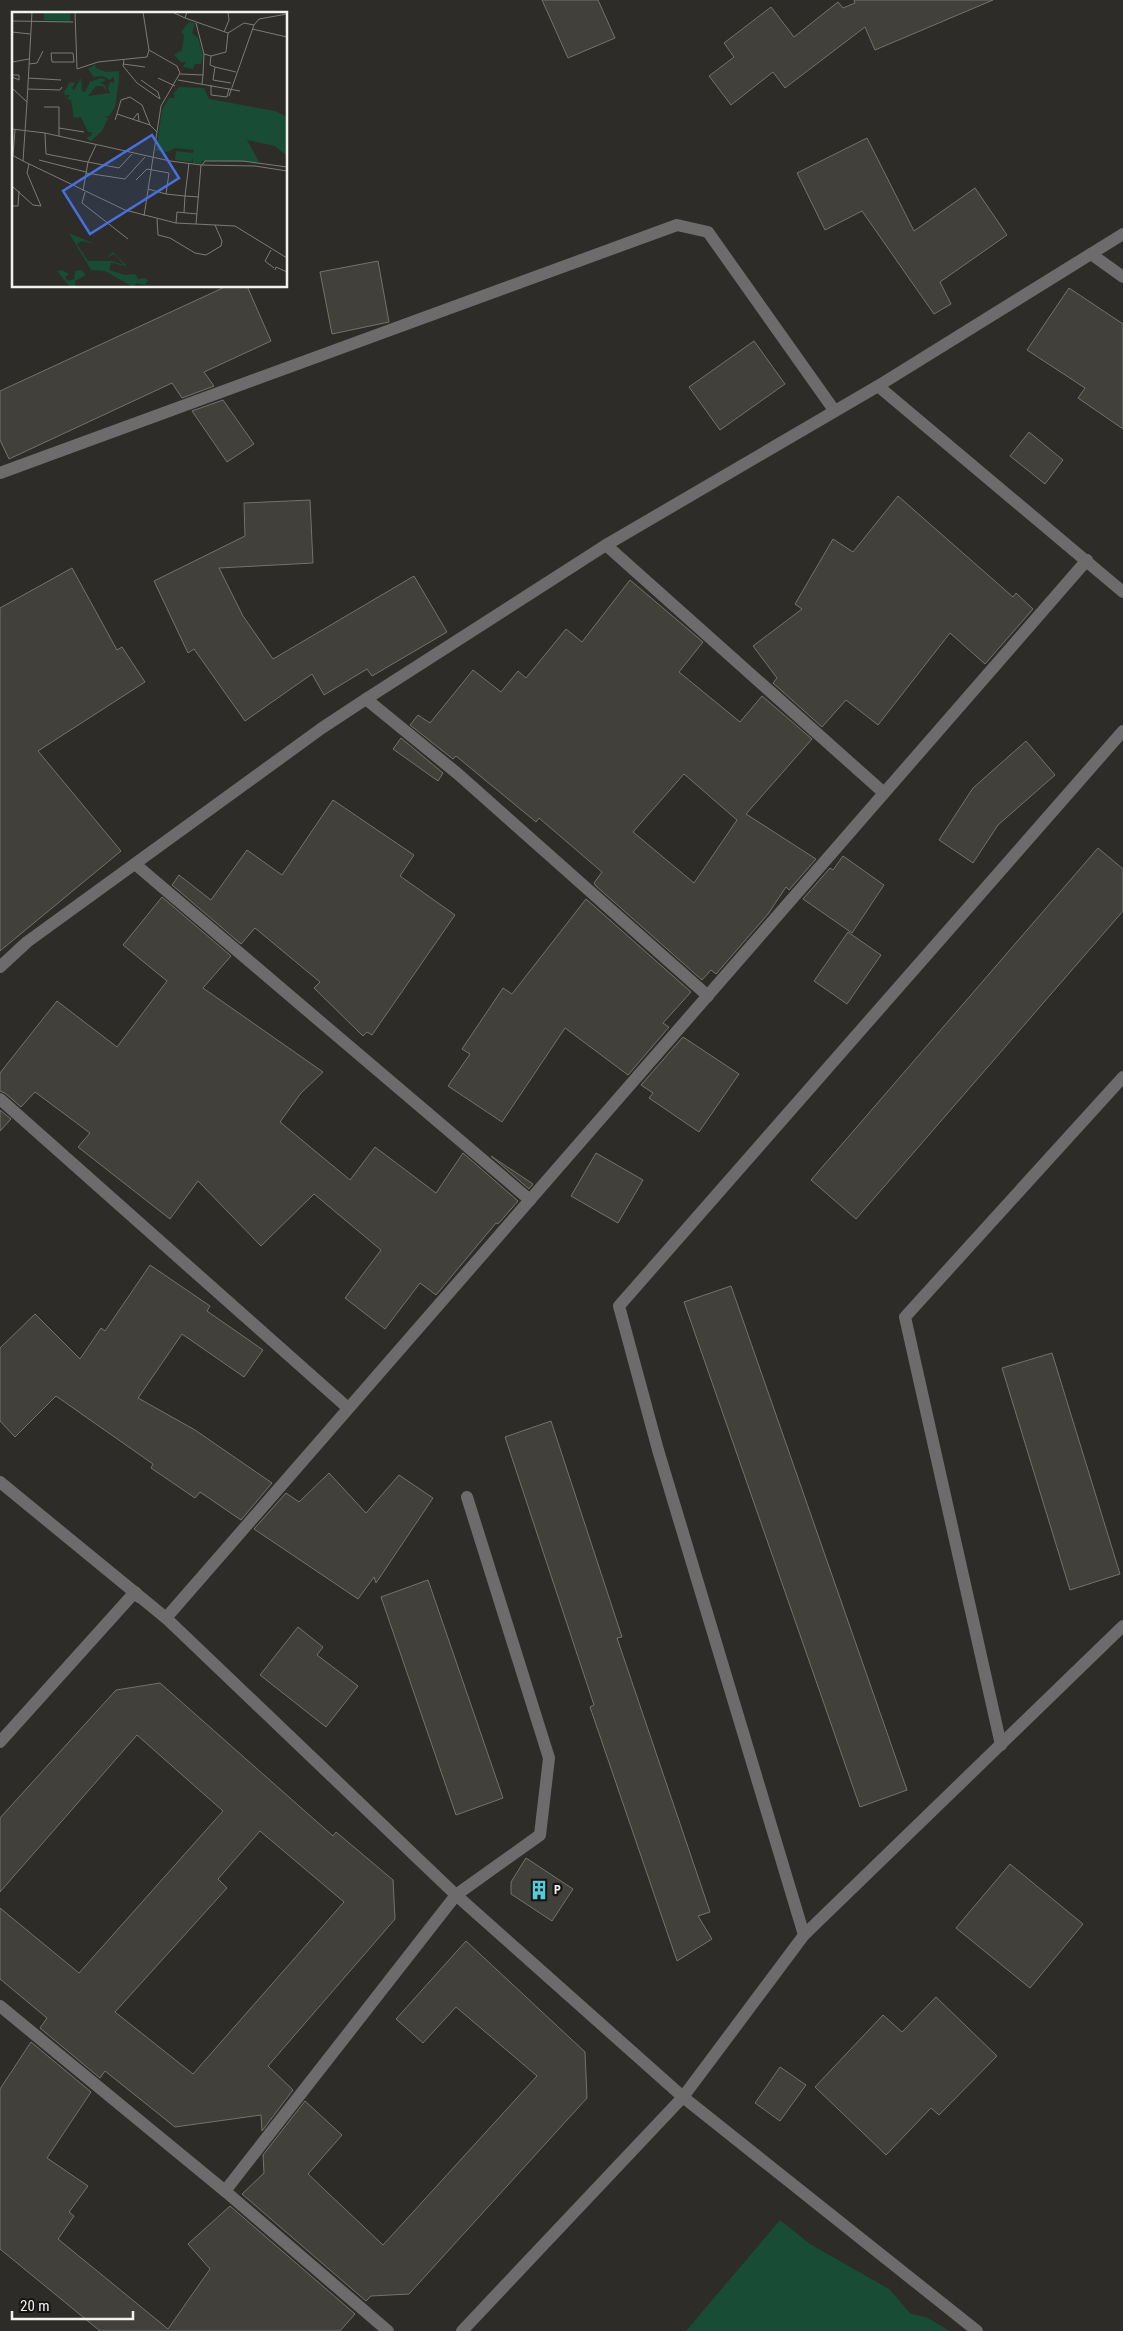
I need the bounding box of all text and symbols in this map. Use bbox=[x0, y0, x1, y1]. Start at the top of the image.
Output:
inset map bbox=[12, 12, 288, 288]
building icon: P bbox=[528, 1879, 550, 1901]
place label: P bbox=[554, 1883, 561, 1897]
scale bar bbox=[12, 2288, 134, 2320]
text: 20 m bbox=[20, 2297, 50, 2315]

